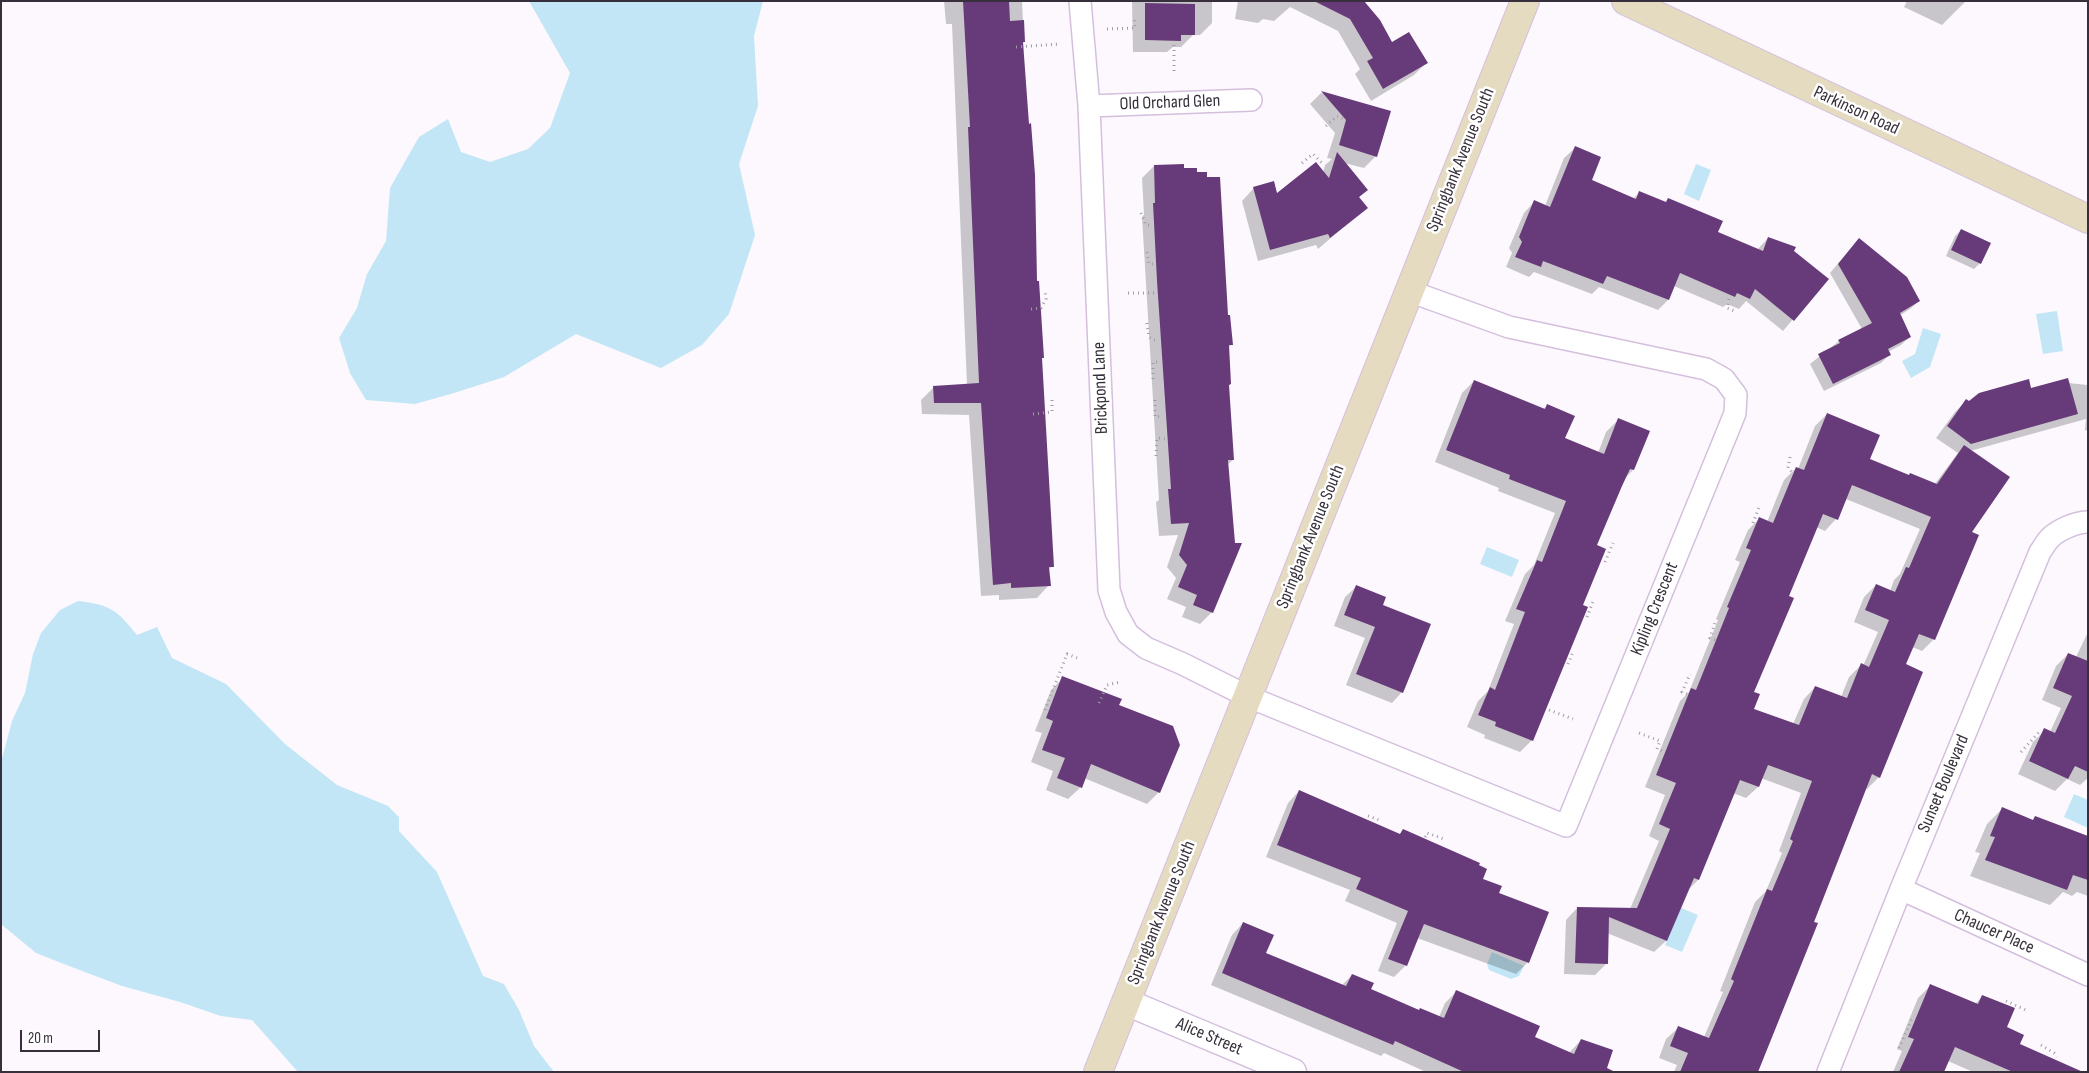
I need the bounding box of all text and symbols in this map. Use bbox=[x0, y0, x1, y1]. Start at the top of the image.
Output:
street label: Parkinson Road bbox=[1810, 82, 1902, 140]
street label: Springbank Avenue South bbox=[1422, 85, 1500, 235]
street label: Old Orchard Glen bbox=[1119, 90, 1221, 116]
street label: Brickpond Lane bbox=[1089, 342, 1113, 434]
street label: Springbank Avenue South bbox=[1272, 462, 1350, 612]
street label: Kipling Crescent bbox=[1626, 559, 1684, 659]
street label: Sunset Boulevard bbox=[1914, 732, 1974, 836]
street label: Springbank Avenue South bbox=[1123, 838, 1201, 988]
street label: Chaucer Place bbox=[1951, 905, 2037, 959]
street label: Alice Street bbox=[1172, 1013, 1246, 1061]
scale bar bbox=[22, 1020, 102, 1052]
text: 20 m bbox=[28, 1029, 53, 1048]

